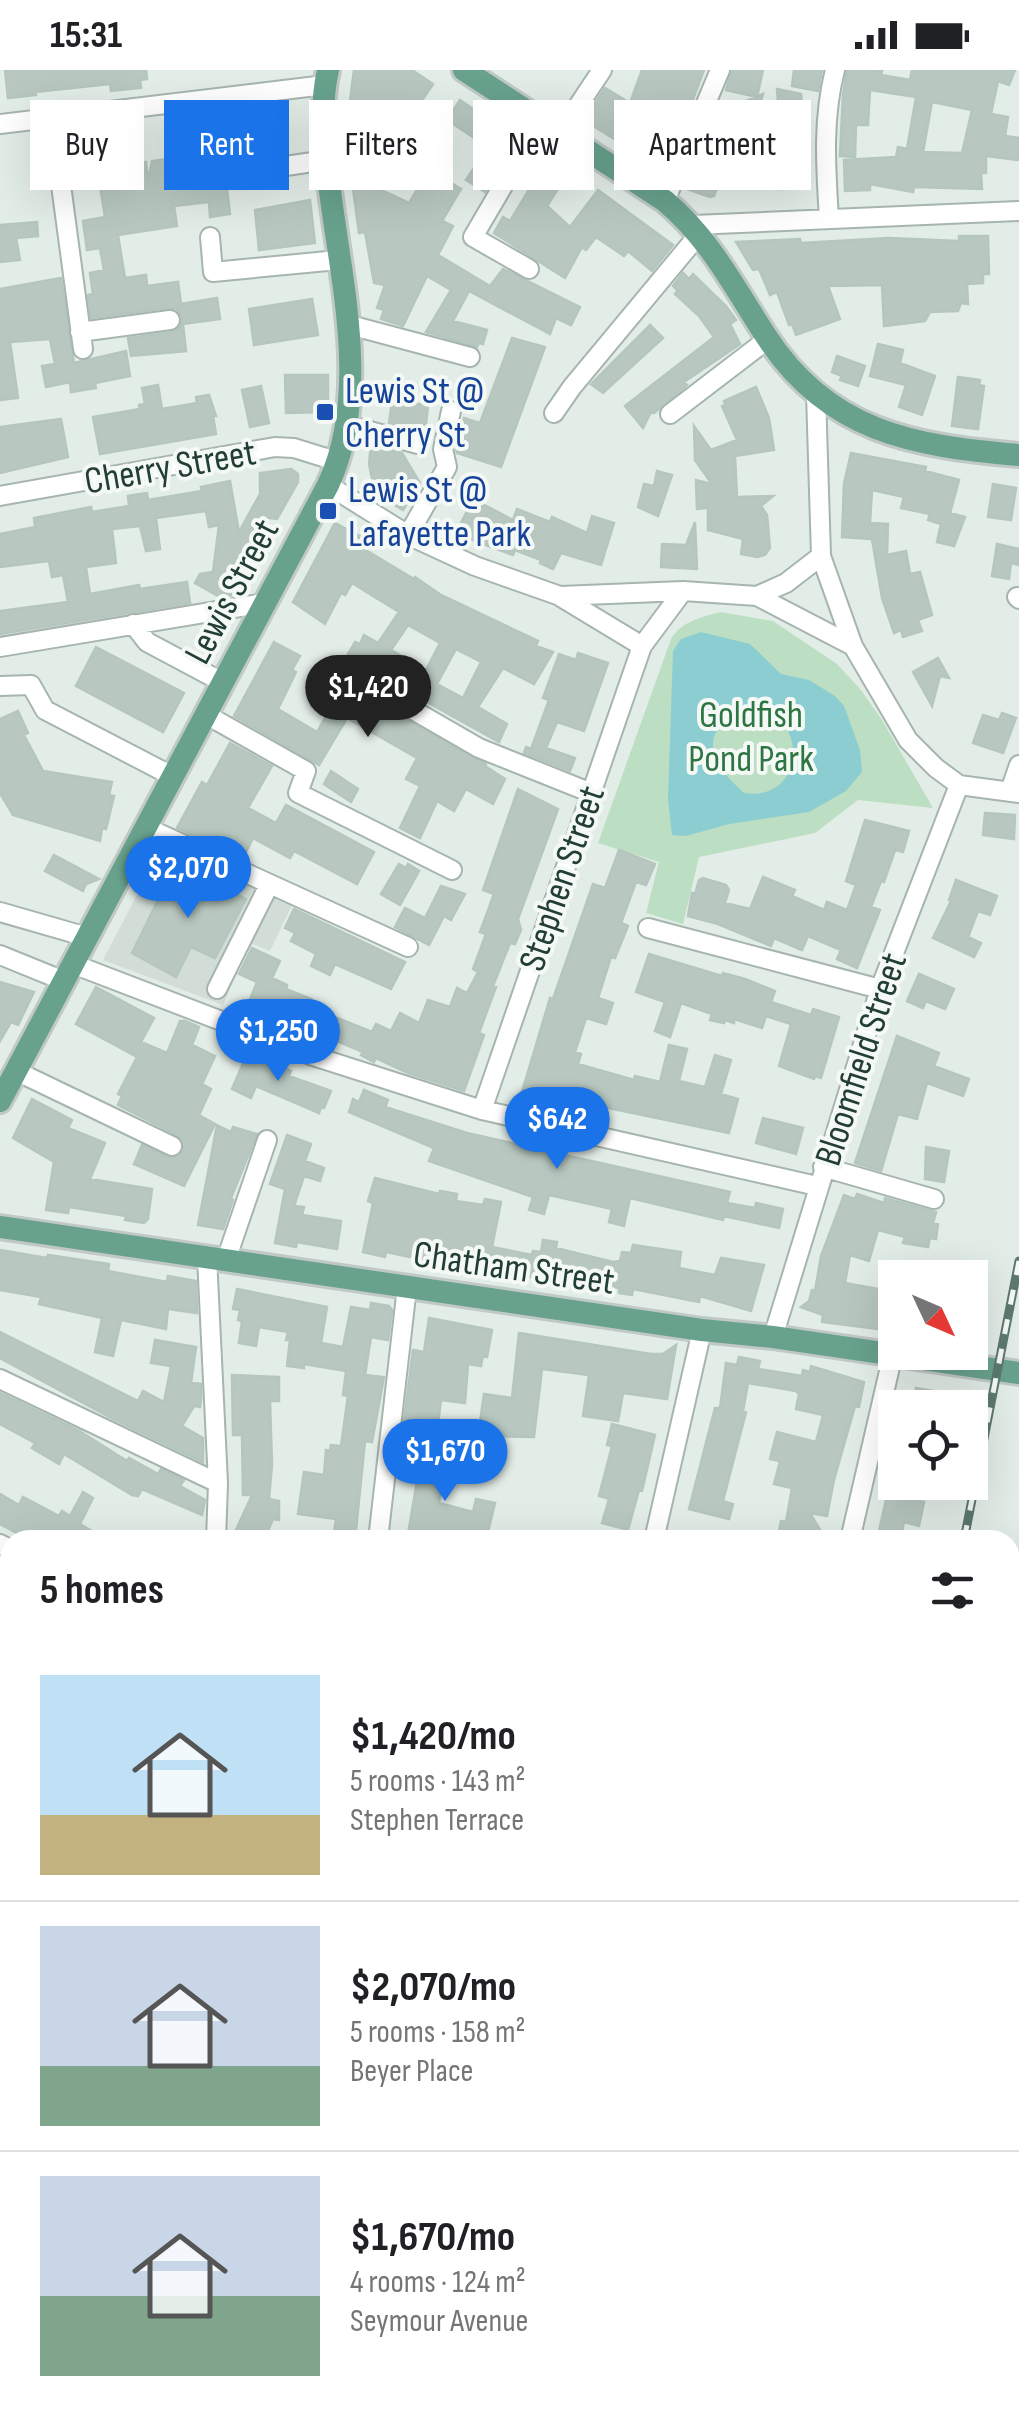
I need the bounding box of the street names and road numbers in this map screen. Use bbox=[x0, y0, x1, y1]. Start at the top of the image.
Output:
street label: Cherry Street bbox=[81, 430, 259, 505]
street label: Lewis Street bbox=[176, 512, 289, 672]
street label: Stephen Street bbox=[510, 780, 615, 977]
street label: Bloomfield Street bbox=[806, 947, 917, 1171]
street label: Chatham Street bbox=[410, 1232, 617, 1305]

